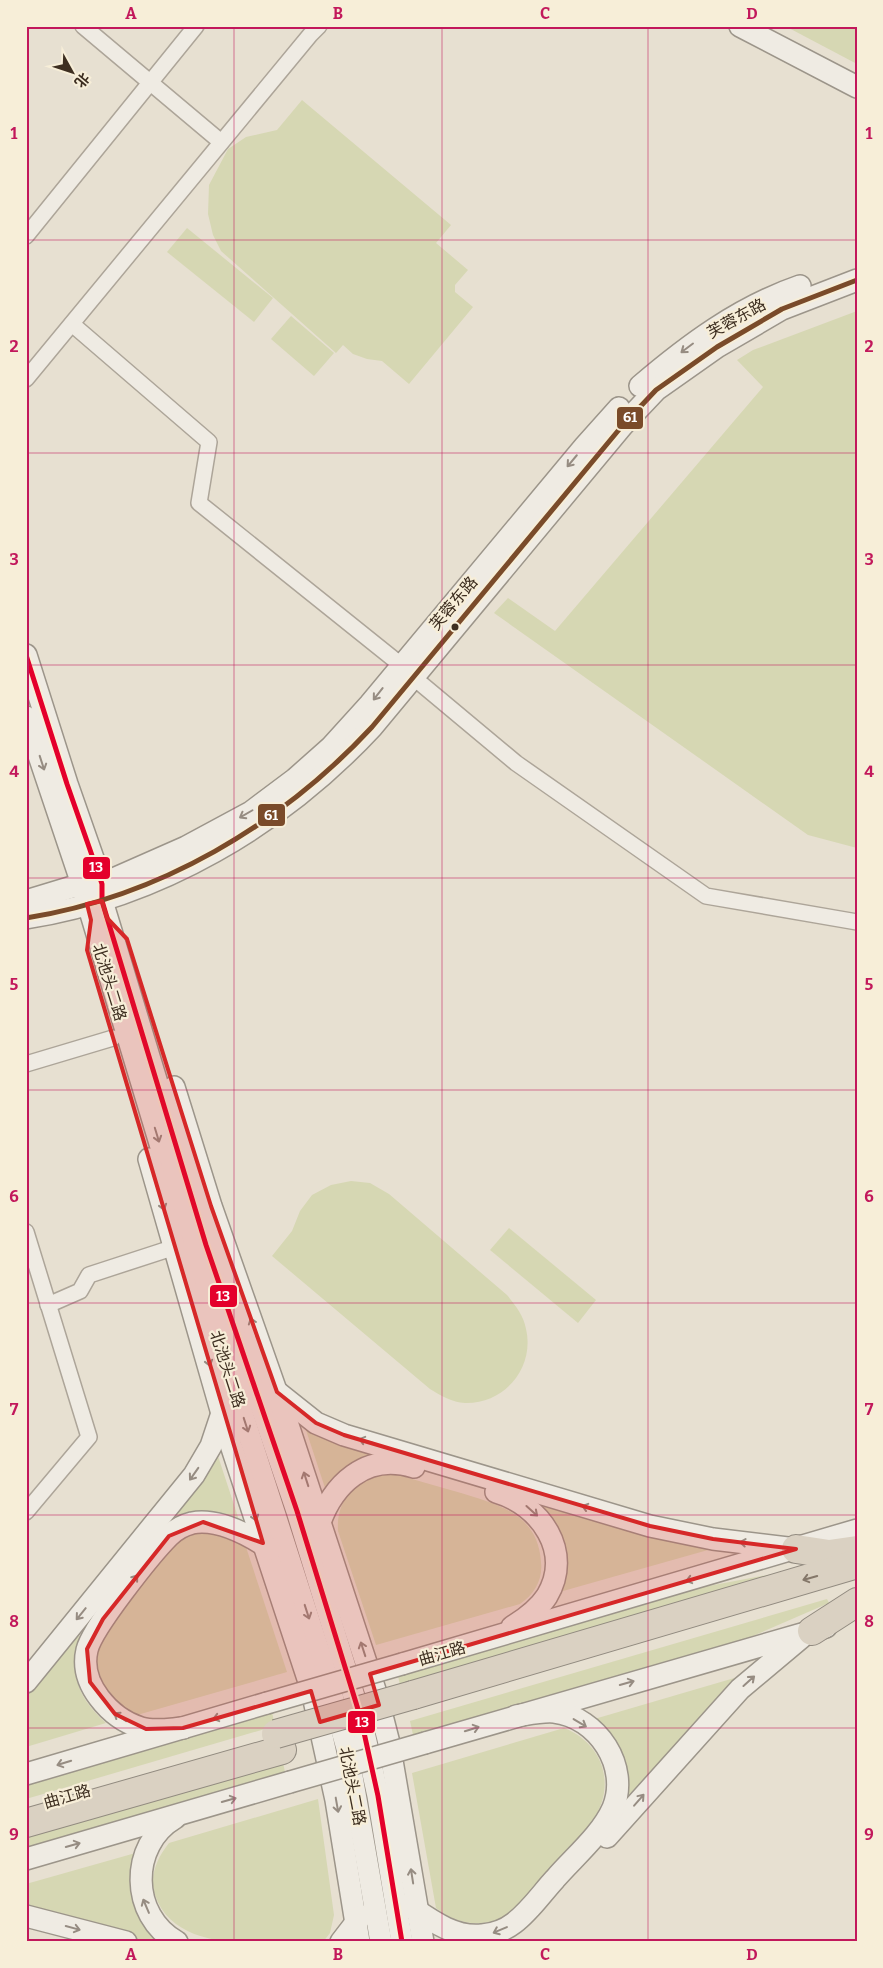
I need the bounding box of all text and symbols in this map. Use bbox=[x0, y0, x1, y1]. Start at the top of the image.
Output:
text: A bbox=[125, 4, 137, 23]
text: B bbox=[333, 4, 343, 23]
text: C bbox=[540, 4, 550, 23]
text: D bbox=[746, 4, 758, 23]
north arrow bbox=[48, 48, 98, 98]
text: 北 bbox=[71, 69, 93, 91]
text: 1 bbox=[11, 124, 18, 143]
text: 1 bbox=[866, 124, 873, 143]
street label: 芙蓉东路 bbox=[704, 295, 769, 342]
text: 2 bbox=[9, 337, 19, 356]
text: 2 bbox=[864, 337, 874, 356]
one-way arrow bbox=[681, 342, 694, 353]
line badge: 61 bbox=[616, 406, 644, 430]
text: 61 bbox=[623, 409, 637, 426]
one-way arrow bbox=[566, 455, 577, 468]
text: 3 bbox=[9, 550, 19, 569]
text: 3 bbox=[864, 550, 874, 569]
street label: 芙蓉东路 bbox=[426, 573, 481, 634]
unlabelled marker bbox=[450, 622, 460, 632]
one-way arrow bbox=[373, 687, 384, 700]
one-way arrow bbox=[37, 755, 47, 771]
text: 4 bbox=[9, 762, 19, 781]
text: 4 bbox=[864, 762, 874, 781]
line badge: 61 bbox=[257, 803, 286, 827]
text: 61 bbox=[264, 807, 278, 824]
one-way arrow bbox=[238, 809, 253, 819]
line badge: 13 bbox=[82, 856, 111, 880]
text: 13 bbox=[89, 859, 103, 876]
street label: 北池头二路 bbox=[89, 941, 130, 1023]
text: 5 bbox=[10, 975, 19, 994]
text: 5 bbox=[865, 975, 874, 994]
one-way arrow bbox=[152, 1127, 162, 1143]
text: 6 bbox=[9, 1187, 19, 1206]
text: 6 bbox=[864, 1187, 874, 1206]
one-way arrow bbox=[157, 1194, 167, 1210]
line badge: 13 bbox=[209, 1284, 238, 1308]
text: 13 bbox=[216, 1288, 230, 1305]
one-way arrow bbox=[248, 1318, 257, 1333]
street label: 北池头二路 bbox=[206, 1328, 249, 1410]
one-way arrow bbox=[203, 1350, 213, 1366]
text: 7 bbox=[10, 1400, 19, 1419]
text: 7 bbox=[865, 1400, 874, 1419]
one-way arrow bbox=[241, 1416, 251, 1432]
one-way arrow bbox=[359, 1436, 375, 1446]
one-way arrow bbox=[189, 1467, 199, 1481]
one-way arrow bbox=[301, 1471, 310, 1487]
one-way arrow bbox=[581, 1502, 597, 1512]
one-way arrow bbox=[525, 1505, 538, 1517]
one-way arrow bbox=[249, 1506, 259, 1522]
one-way arrow bbox=[739, 1538, 755, 1548]
one-way arrow bbox=[802, 1573, 818, 1583]
one-way arrow bbox=[128, 1574, 138, 1588]
one-way arrow bbox=[685, 1575, 701, 1585]
one-way arrow bbox=[302, 1604, 312, 1620]
one-way arrow bbox=[75, 1608, 86, 1621]
text: 8 bbox=[9, 1612, 19, 1631]
text: 8 bbox=[864, 1612, 874, 1631]
street label: 曲江路 bbox=[416, 1638, 468, 1669]
one-way arrow bbox=[358, 1642, 367, 1658]
one-way arrow bbox=[743, 1675, 756, 1686]
one-way arrow bbox=[619, 1678, 635, 1687]
line badge: 13 bbox=[347, 1710, 376, 1734]
one-way arrow bbox=[113, 1712, 127, 1722]
one-way arrow bbox=[213, 1712, 229, 1722]
text: 13 bbox=[355, 1714, 369, 1731]
one-way arrow bbox=[573, 1718, 587, 1728]
one-way arrow bbox=[463, 1723, 479, 1733]
street label: 北池头二路 bbox=[336, 1745, 369, 1827]
one-way arrow bbox=[57, 1758, 73, 1768]
street label: 曲江路 bbox=[41, 1781, 93, 1812]
one-way arrow bbox=[221, 1794, 237, 1804]
one-way arrow bbox=[633, 1794, 645, 1807]
one-way arrow bbox=[333, 1796, 342, 1812]
text: 9 bbox=[9, 1825, 19, 1844]
text: 9 bbox=[864, 1825, 874, 1844]
one-way arrow bbox=[65, 1840, 81, 1850]
one-way arrow bbox=[406, 1869, 416, 1885]
one-way arrow bbox=[141, 1899, 150, 1914]
one-way arrow bbox=[65, 1924, 81, 1933]
one-way arrow bbox=[493, 1925, 508, 1935]
text: A bbox=[125, 1945, 137, 1964]
text: B bbox=[333, 1945, 343, 1964]
text: C bbox=[540, 1945, 550, 1964]
text: D bbox=[746, 1945, 758, 1964]

